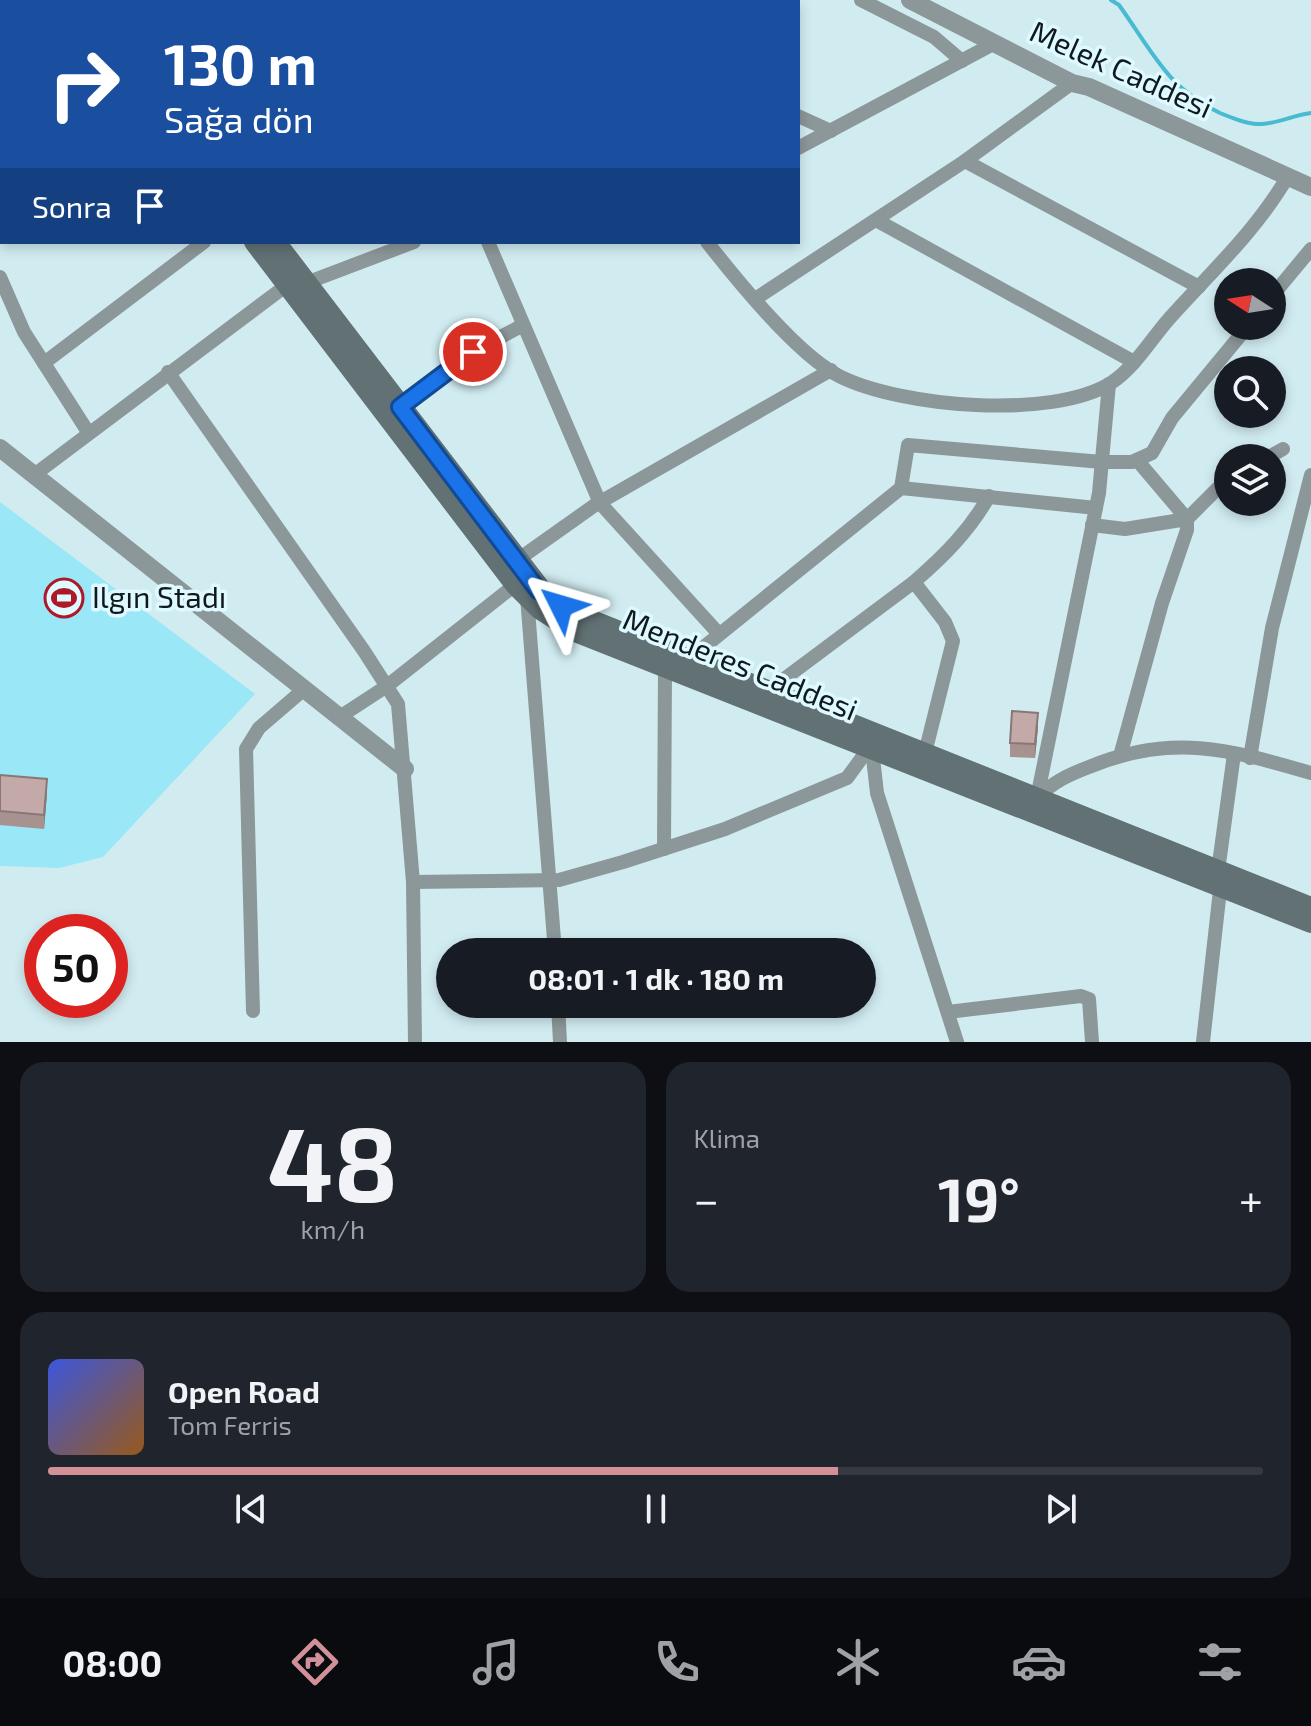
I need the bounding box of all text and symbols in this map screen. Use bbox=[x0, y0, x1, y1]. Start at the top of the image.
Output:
street label: Melek Caddesi bbox=[1025, 12, 1219, 124]
text: 130 m bbox=[164, 29, 317, 96]
icon: right bbox=[32, 32, 136, 136]
text: Sağa dön bbox=[164, 97, 314, 140]
icon: arrive bbox=[128, 184, 172, 228]
text: Sonra bbox=[32, 188, 112, 224]
north arrow bbox=[1214, 268, 1286, 340]
map controls bbox=[1214, 268, 1286, 516]
pin bbox=[439, 318, 507, 386]
icon: arrive bbox=[451, 330, 495, 374]
button: search bbox=[1214, 356, 1286, 428]
button: layers bbox=[1214, 444, 1286, 516]
position arrow bbox=[519, 564, 603, 648]
sports icon: Ilgın Stadı bbox=[43, 577, 85, 619]
place label: Ilgın Stadı bbox=[92, 578, 226, 614]
street label: Menderes Caddesi bbox=[618, 600, 863, 727]
speed limit sign: 50 bbox=[24, 914, 128, 1018]
text: 08:01 · 1 dk · 180 m bbox=[528, 960, 784, 996]
text: 48 bbox=[267, 1098, 398, 1223]
text: Klima bbox=[694, 1122, 760, 1153]
text: 19° bbox=[938, 1162, 1020, 1234]
text: − bbox=[694, 1172, 719, 1225]
text: + bbox=[1239, 1172, 1263, 1225]
text: km/h bbox=[300, 1213, 365, 1244]
text: Open Road bbox=[168, 1373, 320, 1409]
text: Tom Ferris bbox=[168, 1409, 292, 1440]
icon: previous bbox=[229, 1487, 273, 1531]
icon: pause bbox=[634, 1487, 678, 1531]
icon: next bbox=[1039, 1487, 1083, 1531]
icon: directions bbox=[287, 1634, 343, 1690]
icon: music bbox=[468, 1634, 524, 1690]
icon: phone bbox=[649, 1634, 705, 1690]
icon: climate bbox=[830, 1634, 886, 1690]
icon: car bbox=[1011, 1634, 1067, 1690]
icon: filters bbox=[1192, 1634, 1248, 1690]
text: 08:00 bbox=[63, 1641, 162, 1684]

